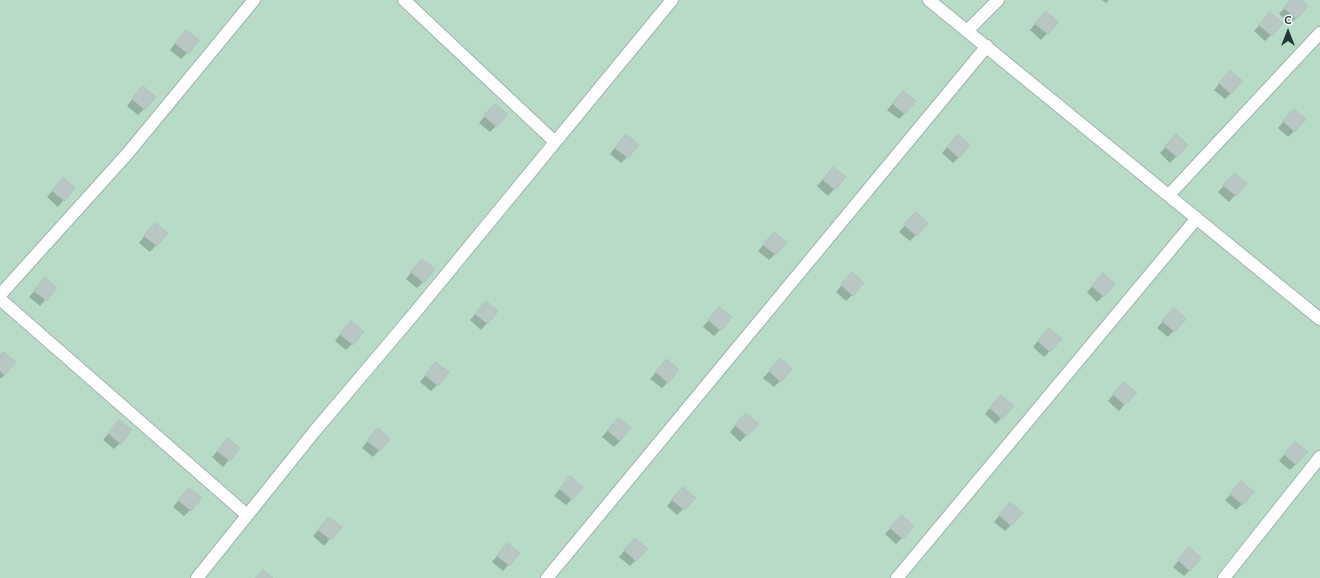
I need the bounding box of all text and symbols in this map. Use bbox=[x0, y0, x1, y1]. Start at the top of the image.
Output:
north arrow bbox=[1268, 12, 1308, 52]
text: С bbox=[1284, 13, 1292, 27]

